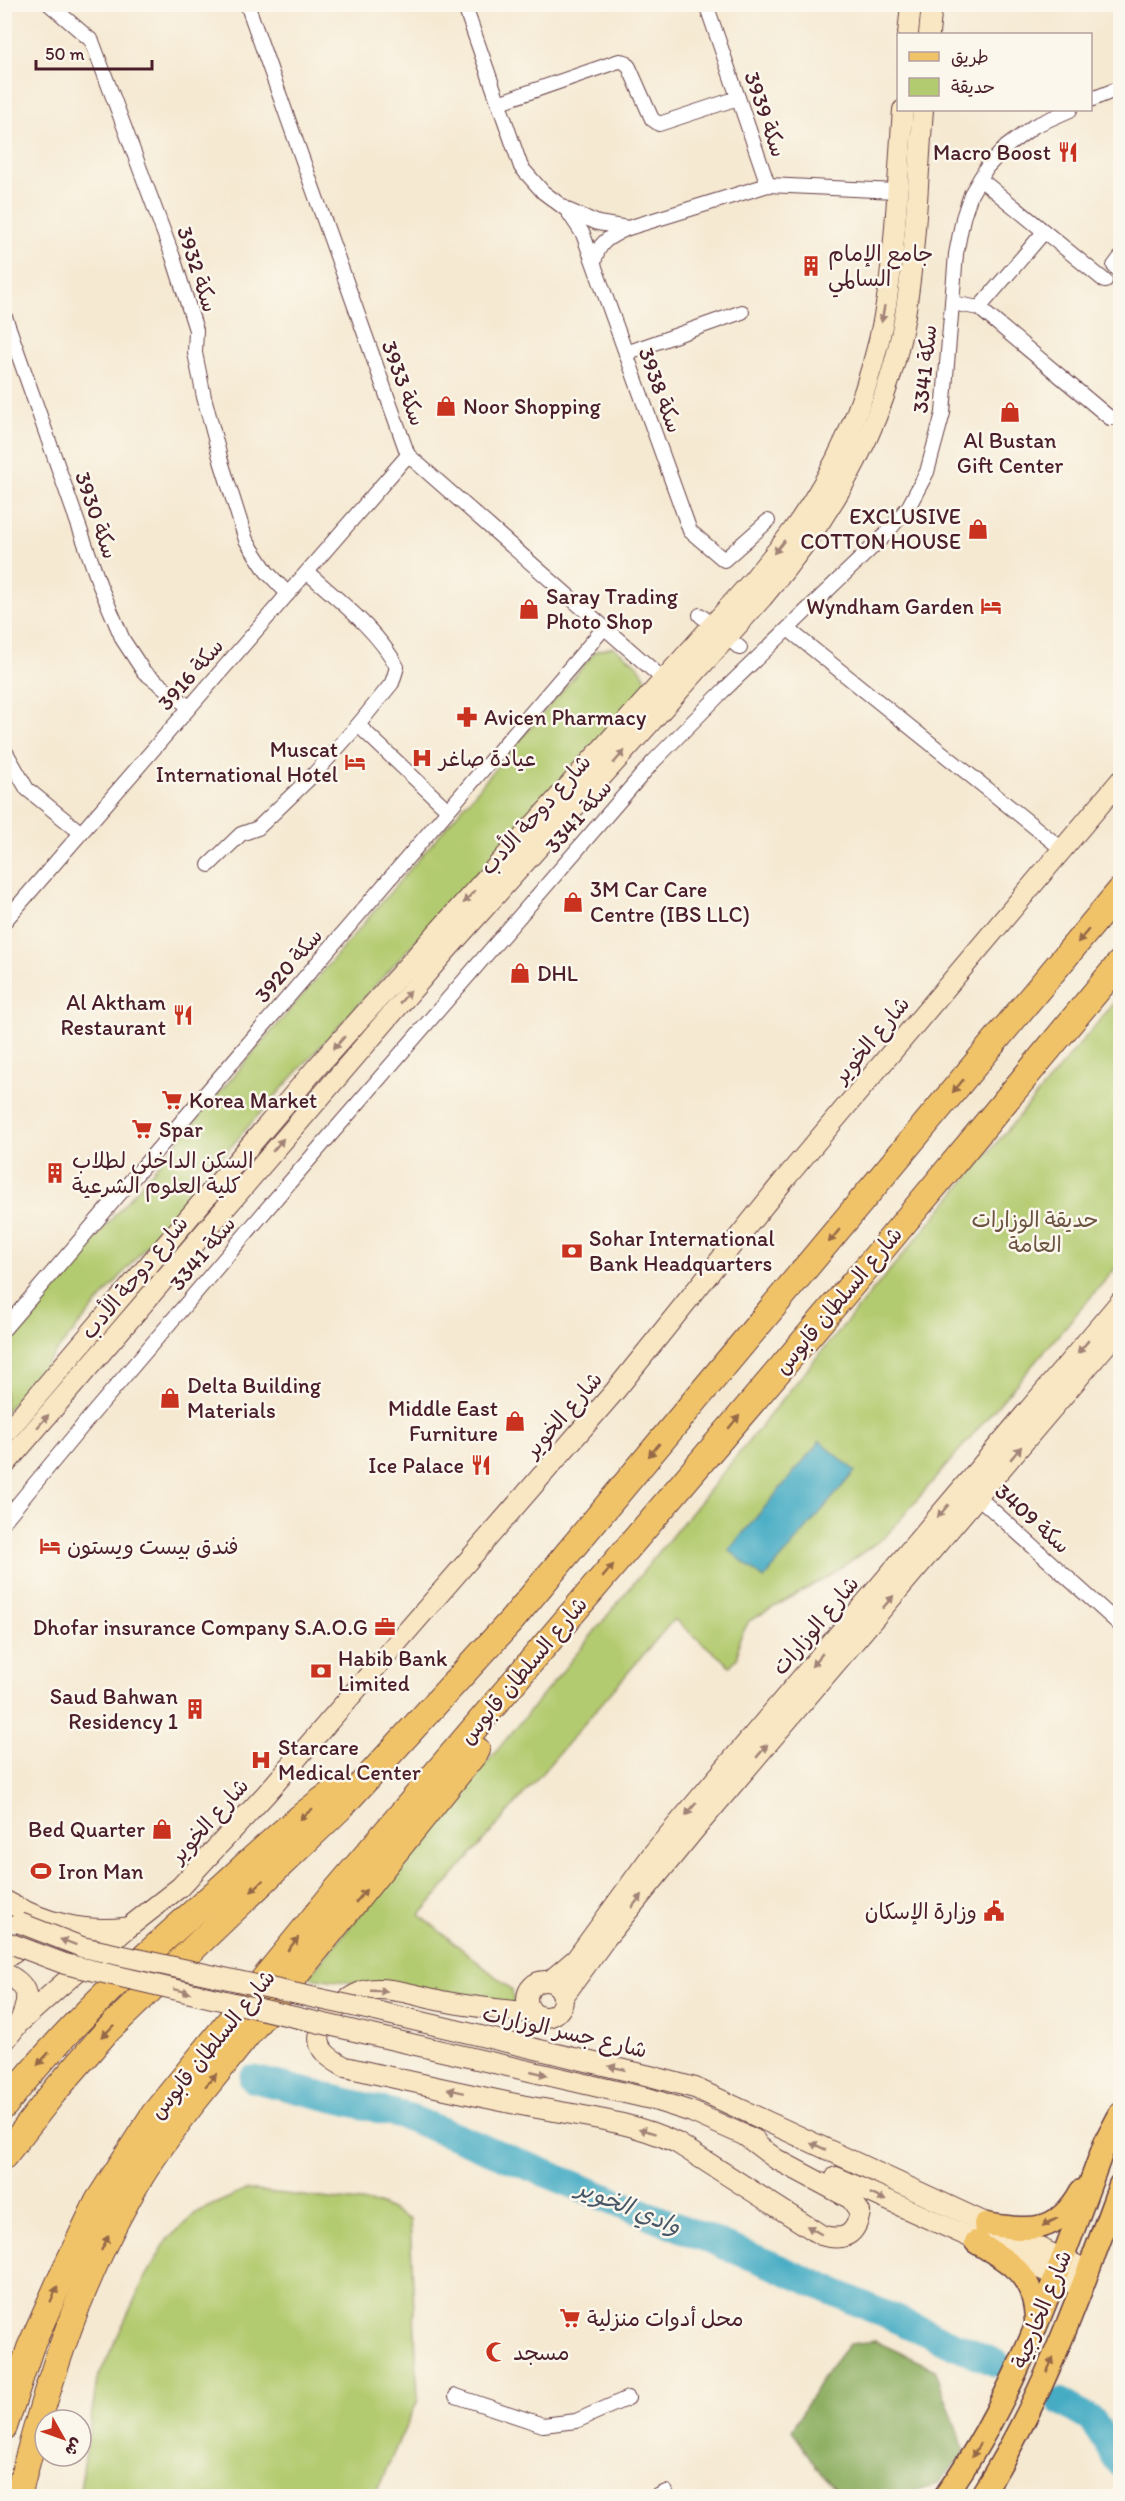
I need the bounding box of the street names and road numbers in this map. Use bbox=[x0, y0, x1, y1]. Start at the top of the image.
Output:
street label: سكة 3939 bbox=[738, 68, 793, 160]
street label: سكة 3932 bbox=[171, 223, 224, 315]
street label: سكة 3341 bbox=[906, 323, 943, 415]
street label: سكة 3933 bbox=[376, 337, 431, 430]
street label: سكة 3938 bbox=[633, 344, 688, 437]
street label: سكة 3930 bbox=[69, 468, 124, 562]
street label: سكة 3916 bbox=[152, 633, 229, 716]
street label: شارع دوحة الأدب bbox=[473, 747, 598, 882]
street label: سكة 3341 bbox=[539, 774, 618, 859]
street label: سكة 3920 bbox=[249, 922, 328, 1008]
street label: شارع الخوير bbox=[826, 991, 917, 1091]
street label: شارع دوحة الأدب bbox=[73, 1209, 195, 1346]
street label: سكة 3341 bbox=[163, 1211, 241, 1296]
street label: شارع السلطان قابوس bbox=[769, 1221, 910, 1381]
street label: شارع الخوير bbox=[518, 1366, 609, 1466]
street label: سكة 3409 bbox=[989, 1478, 1076, 1559]
street label: شارع الوزارات bbox=[766, 1570, 866, 1682]
street label: شارع السلطان قابوس bbox=[454, 1591, 595, 1751]
street label: شارع الخوير bbox=[163, 1772, 256, 1871]
street label: شارع السلطان قابوس bbox=[144, 1964, 283, 2126]
street label: شارع جسر الوزارات bbox=[479, 1999, 650, 2066]
street label: شارع الخارجية bbox=[1006, 2246, 1079, 2373]

